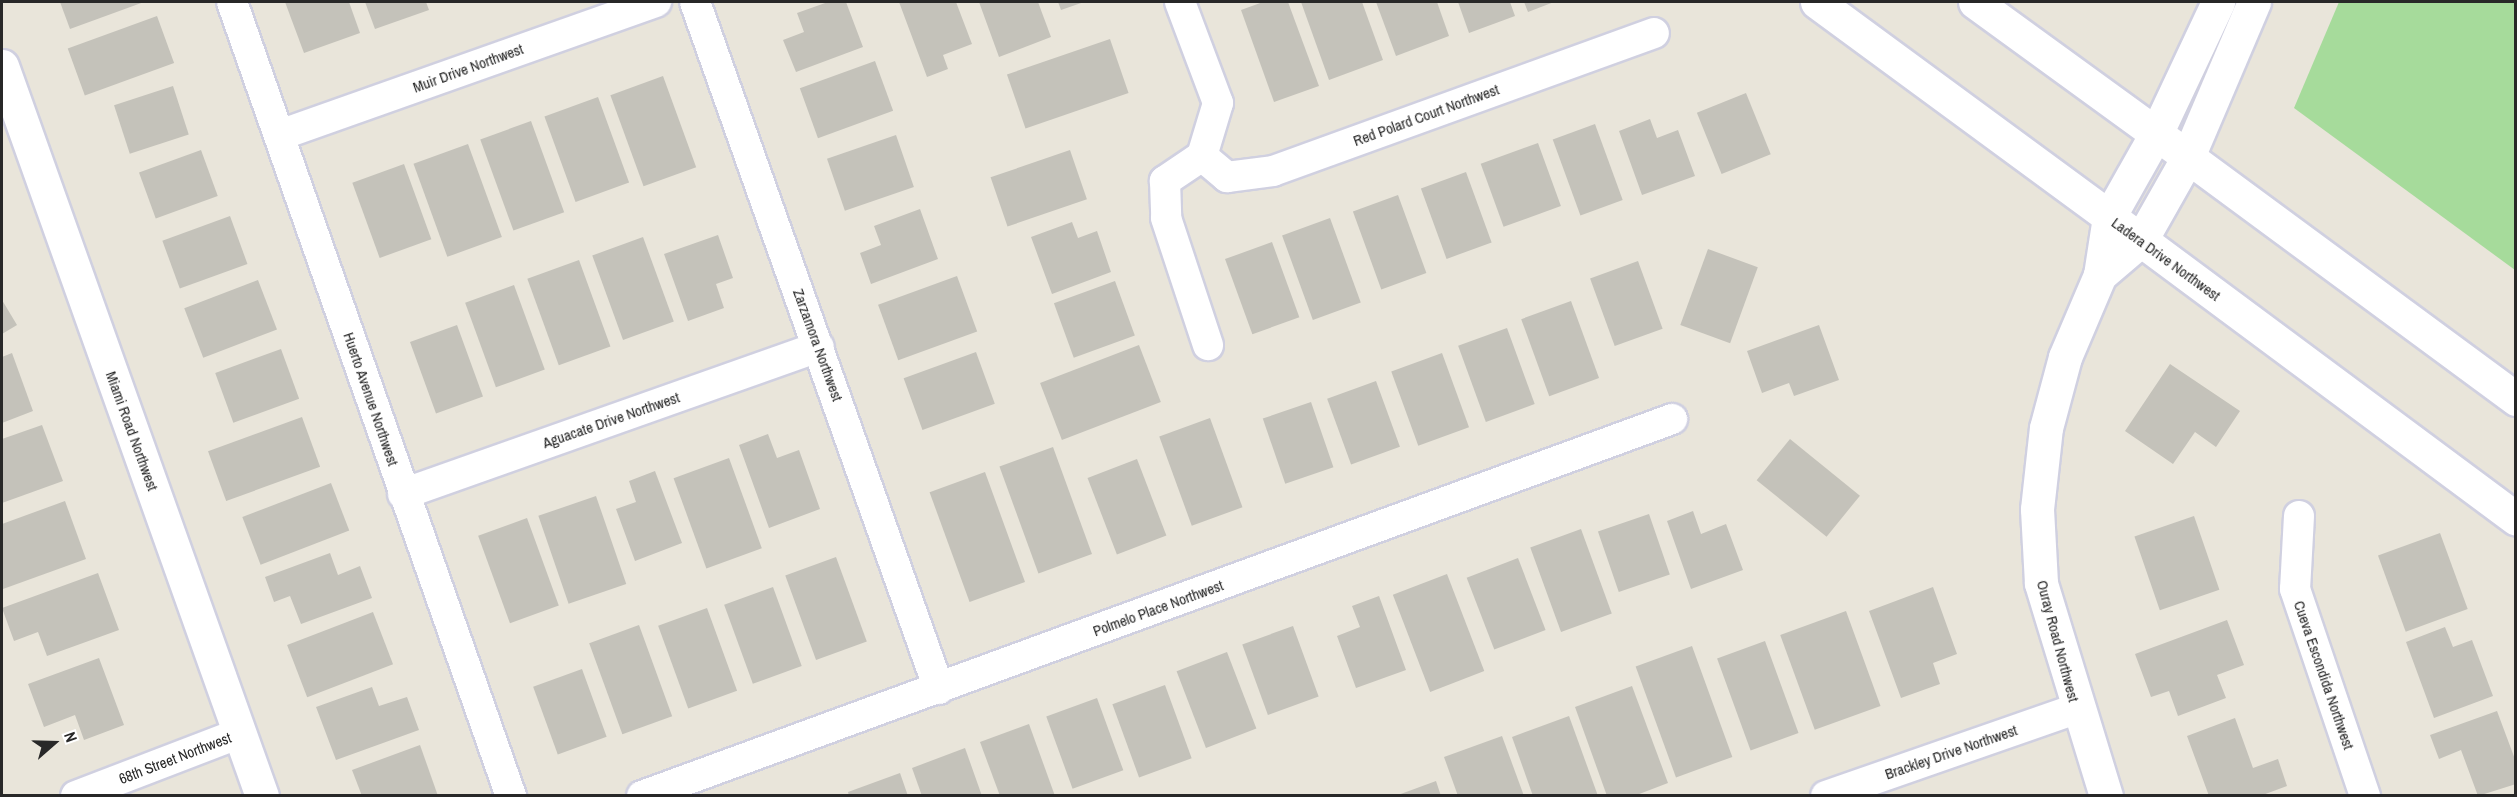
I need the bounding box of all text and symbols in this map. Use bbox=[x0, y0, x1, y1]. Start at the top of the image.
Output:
street label: Muir Drive Northwest bbox=[410, 40, 526, 96]
street label: Red Polard Court Northwest bbox=[1351, 80, 1501, 150]
street label: Ladera Drive Northwest bbox=[2108, 214, 2224, 304]
street label: Zarzamora Northwest bbox=[789, 286, 847, 404]
street label: Huerto Avenue Northwest bbox=[340, 330, 402, 468]
street label: Miami Road Northwest bbox=[102, 369, 162, 493]
street label: Aguacate Drive Northwest bbox=[540, 388, 682, 452]
street label: Polmelo Place Northwest bbox=[1090, 576, 1226, 640]
street label: Ouray Road Northwest bbox=[2033, 578, 2083, 704]
street label: Cueva Escondida Northwest bbox=[2290, 598, 2358, 752]
north arrow bbox=[24, 713, 84, 773]
street label: Brackley Drive Northwest bbox=[1882, 721, 2020, 783]
street label: 68th Street Northwest bbox=[116, 728, 234, 788]
text: N bbox=[59, 729, 83, 745]

